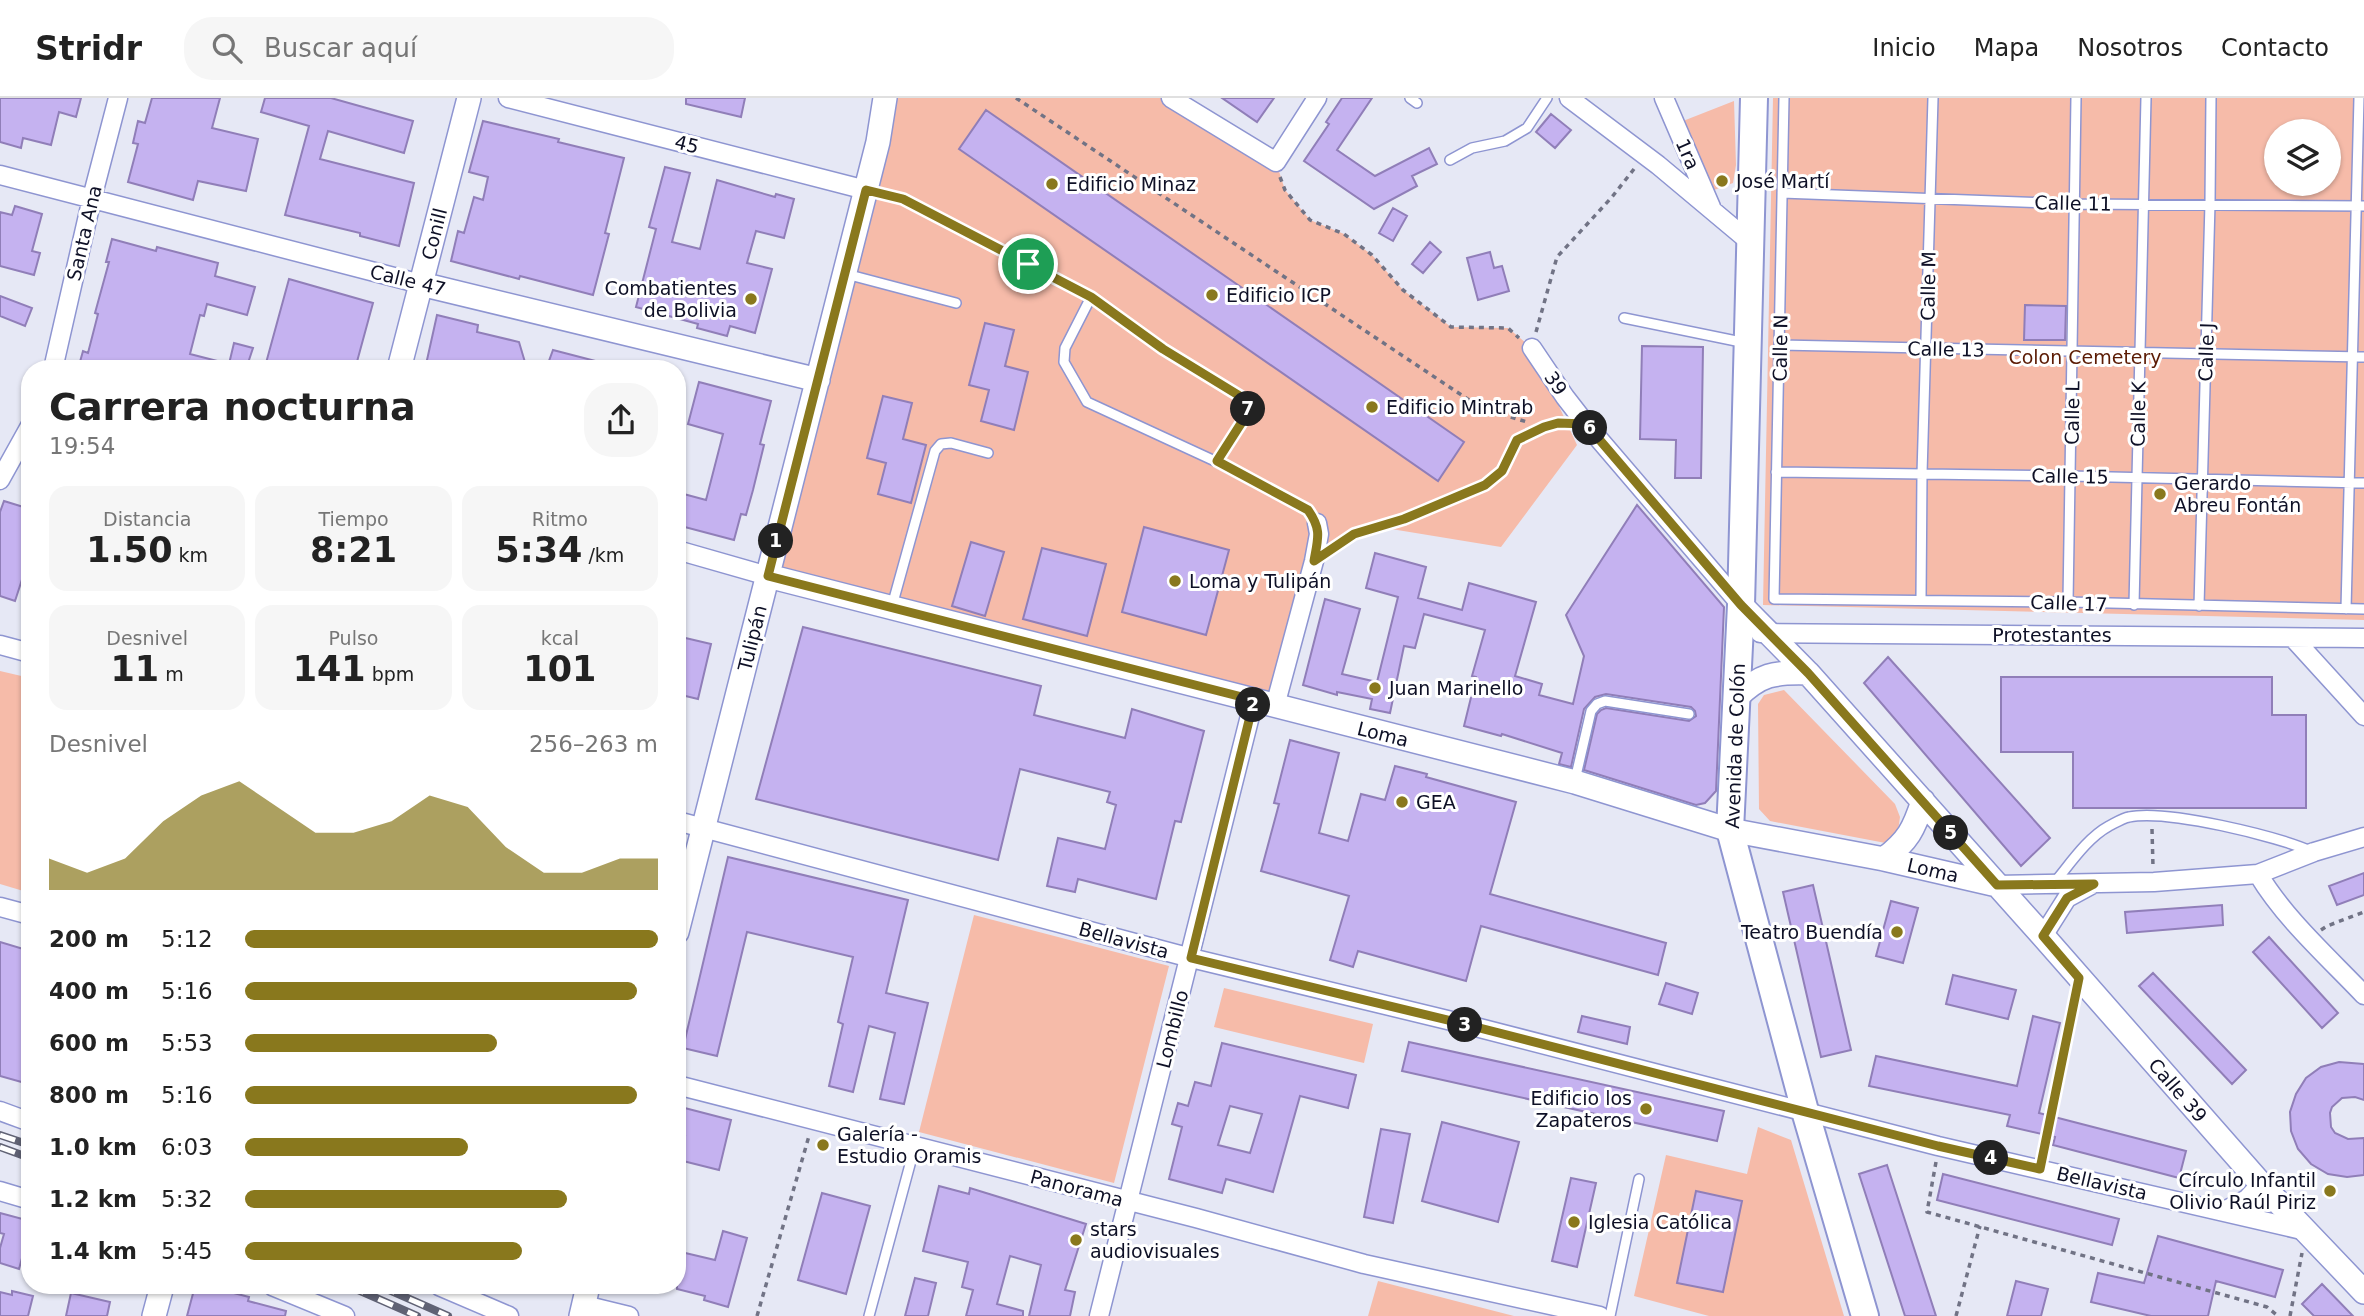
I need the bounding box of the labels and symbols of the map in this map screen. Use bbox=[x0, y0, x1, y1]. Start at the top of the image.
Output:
street label: 45 bbox=[673, 130, 701, 158]
street label: 1ra bbox=[1672, 135, 1704, 173]
place label: José Martí bbox=[1735, 170, 1830, 192]
place label: Edificio Minaz bbox=[1066, 173, 1196, 195]
marker: José Martí bbox=[1714, 173, 1730, 189]
marker: Edificio Minaz bbox=[1044, 176, 1060, 192]
street label: Santa Ana bbox=[62, 183, 106, 283]
street label: Calle 11 bbox=[2034, 191, 2112, 215]
street label: Conill bbox=[417, 206, 451, 262]
pin bbox=[998, 234, 1058, 294]
street label: Calle M bbox=[1916, 251, 1940, 321]
street label: Calle 47 bbox=[368, 260, 448, 300]
place label: Combatientes de Bolivia bbox=[604, 277, 737, 321]
place label: Edificio ICP bbox=[1226, 284, 1331, 306]
marker: Edificio ICP bbox=[1204, 287, 1220, 303]
marker: Combatientes de Bolivia bbox=[743, 291, 759, 307]
street label: Calle N bbox=[1768, 314, 1792, 382]
street label: Calle J bbox=[2194, 322, 2218, 382]
street label: Calle 13 bbox=[1907, 337, 1985, 361]
park label: Colon Cemetery bbox=[2008, 346, 2162, 368]
street label: 39 bbox=[1540, 367, 1572, 399]
street label: Calle K bbox=[2126, 380, 2150, 447]
street label: Calle L bbox=[2060, 381, 2084, 445]
pin: 7 bbox=[1230, 392, 1266, 426]
place label: Edificio Mintrab bbox=[1386, 396, 1533, 418]
marker: Edificio Mintrab bbox=[1364, 399, 1380, 415]
pin: 6 bbox=[1572, 410, 1608, 446]
street label: Calle 15 bbox=[2031, 464, 2109, 488]
place label: Gerardo Abreu Fontán bbox=[2174, 472, 2301, 516]
marker: Gerardo Abreu Fontán bbox=[2152, 486, 2168, 502]
pin: 1 bbox=[758, 524, 794, 558]
place label: Loma y Tulipán bbox=[1189, 570, 1331, 592]
marker: Loma y Tulipán bbox=[1167, 573, 1183, 589]
street label: Calle 17 bbox=[2030, 591, 2108, 615]
street label: Tulipán bbox=[733, 603, 771, 674]
street label: Protestantes bbox=[1992, 624, 2112, 646]
street label: Avenida de Colón bbox=[1721, 663, 1749, 829]
place label: Juan Marinello bbox=[1388, 677, 1523, 699]
marker: Juan Marinello bbox=[1367, 680, 1383, 696]
pin: 2 bbox=[1236, 688, 1270, 722]
street label: Loma bbox=[1355, 717, 1411, 751]
place label: GEA bbox=[1416, 791, 1456, 813]
marker: GEA bbox=[1394, 794, 1410, 810]
pin: 5 bbox=[1934, 816, 1968, 850]
street label: Loma bbox=[1905, 853, 1961, 887]
street label: Bellavista bbox=[1077, 917, 1171, 963]
place label: Teatro Buendía bbox=[1740, 921, 1883, 943]
marker: Teatro Buendía bbox=[1889, 924, 1905, 940]
street label: Lombillo bbox=[1152, 988, 1192, 1070]
pin: 3 bbox=[1448, 1007, 1482, 1042]
street label: Calle 39 bbox=[2144, 1054, 2212, 1126]
place label: Edificio los Zapateros bbox=[1530, 1087, 1632, 1131]
marker: Edificio los Zapateros bbox=[1638, 1101, 1654, 1117]
place label: Galería - Estudio Oramis bbox=[837, 1123, 982, 1167]
marker: Galería - Estudio Oramis bbox=[815, 1137, 831, 1153]
pin: 4 bbox=[1974, 1140, 2008, 1176]
street label: Bellavista bbox=[2054, 1162, 2150, 1204]
street label: Panorama bbox=[1028, 1165, 1126, 1211]
place label: Círculo Infantil Olivio Raúl Piriz bbox=[2169, 1169, 2316, 1213]
marker: Círculo Infantil Olivio Raúl Piriz bbox=[2322, 1183, 2338, 1199]
place label: Iglesia Católica bbox=[1588, 1211, 1732, 1233]
marker: Iglesia Católica bbox=[1566, 1214, 1582, 1230]
place label: stars audiovisuales bbox=[1090, 1218, 1220, 1262]
marker: stars audiovisuales bbox=[1068, 1232, 1084, 1248]

